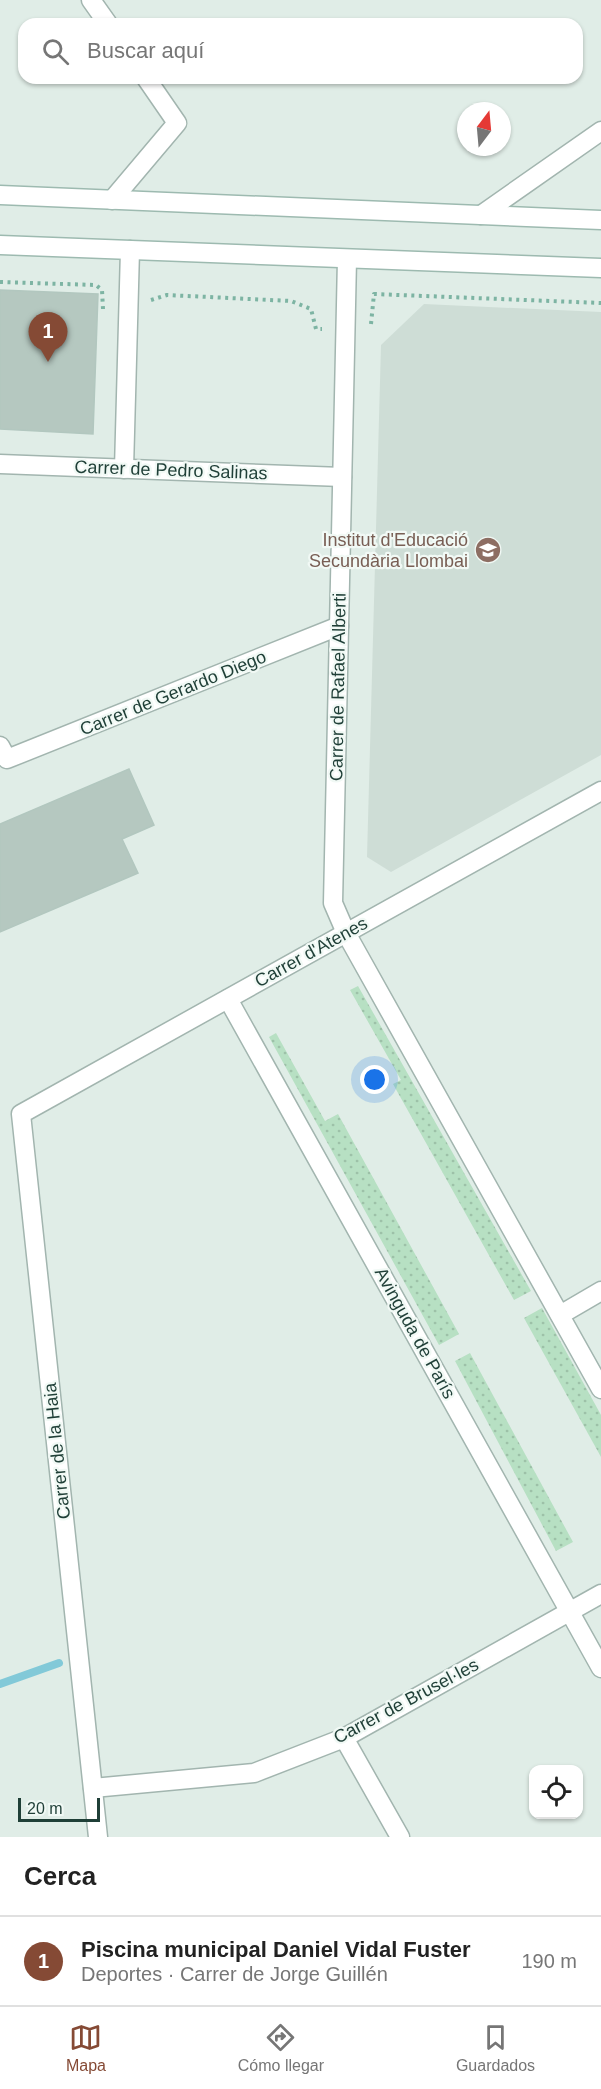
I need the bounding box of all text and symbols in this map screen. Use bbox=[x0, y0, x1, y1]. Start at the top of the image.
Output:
search box bbox=[18, 18, 583, 84]
icon: search bbox=[39, 35, 72, 68]
text: Buscar aquí bbox=[87, 38, 204, 63]
north arrow bbox=[457, 102, 511, 156]
pin: 1 bbox=[28, 312, 68, 362]
street label: Carrer de Pedro Salinas bbox=[74, 457, 268, 483]
place label: Institut d'Educació Secundària Llombai bbox=[309, 530, 468, 571]
school or university icon: Institut d'Educació Secundària Llombai bbox=[473, 535, 503, 565]
street label: Carrer de Rafael Alberti bbox=[326, 593, 350, 781]
street label: Carrer de Gerardo Diego bbox=[77, 646, 269, 740]
street label: Carrer d'Atenes bbox=[251, 913, 371, 991]
your location bbox=[360, 1065, 389, 1094]
street label: Avinguda de París bbox=[371, 1264, 459, 1402]
street label: Carrer de la Haia bbox=[40, 1381, 74, 1520]
street label: Carrer de Brusel·les bbox=[330, 1654, 482, 1748]
map controls bbox=[529, 1765, 583, 1819]
button: locate bbox=[529, 1765, 583, 1819]
scale bar bbox=[18, 1795, 100, 1822]
text: 20 m bbox=[27, 1800, 63, 1817]
text: Cerca bbox=[24, 1861, 96, 1891]
text: Piscina municipal Daniel Vidal Fuster bbox=[81, 1937, 471, 1962]
text: 1 bbox=[38, 1950, 49, 1972]
text: 190 m bbox=[521, 1950, 577, 1972]
text: Deportes · Carrer de Jorge Guillén bbox=[81, 1963, 388, 1985]
tab: Mapa bbox=[66, 2021, 106, 2075]
tab: Cómo llegar bbox=[238, 2021, 324, 2075]
tab: Guardados bbox=[456, 2021, 535, 2075]

